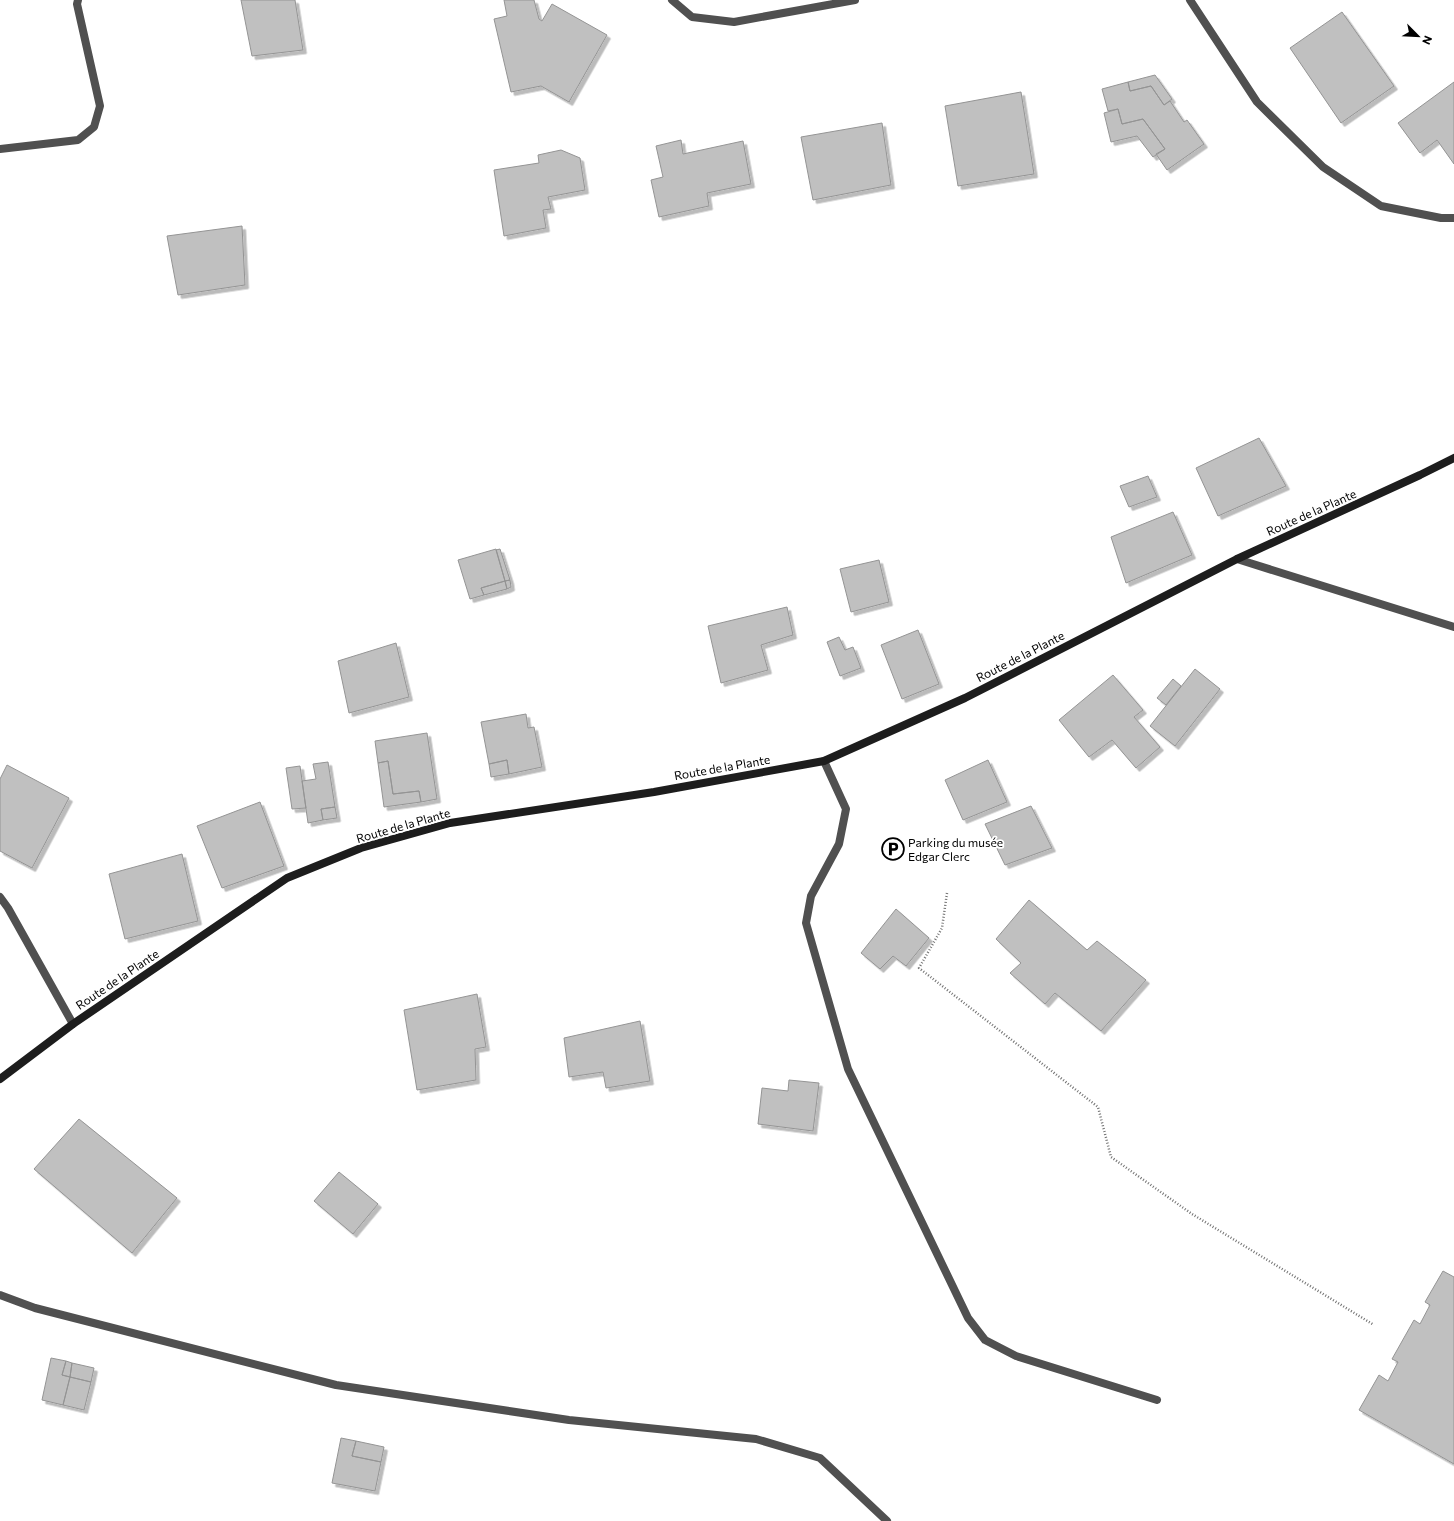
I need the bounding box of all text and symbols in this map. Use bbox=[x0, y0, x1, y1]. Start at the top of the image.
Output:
north arrow bbox=[1398, 16, 1438, 56]
text: N bbox=[1420, 34, 1435, 47]
street label: Route de la Plante bbox=[1264, 486, 1358, 538]
street label: Route de la Plante bbox=[974, 628, 1066, 684]
street label: Route de la Plante bbox=[673, 752, 771, 782]
street label: Route de la Plante bbox=[354, 805, 452, 845]
place label: Parking du musée Edgar Clerc bbox=[908, 835, 1003, 863]
parking icon: Parking du musée Edgar Clerc bbox=[880, 836, 906, 862]
street label: Route de la Plante bbox=[73, 946, 161, 1012]

